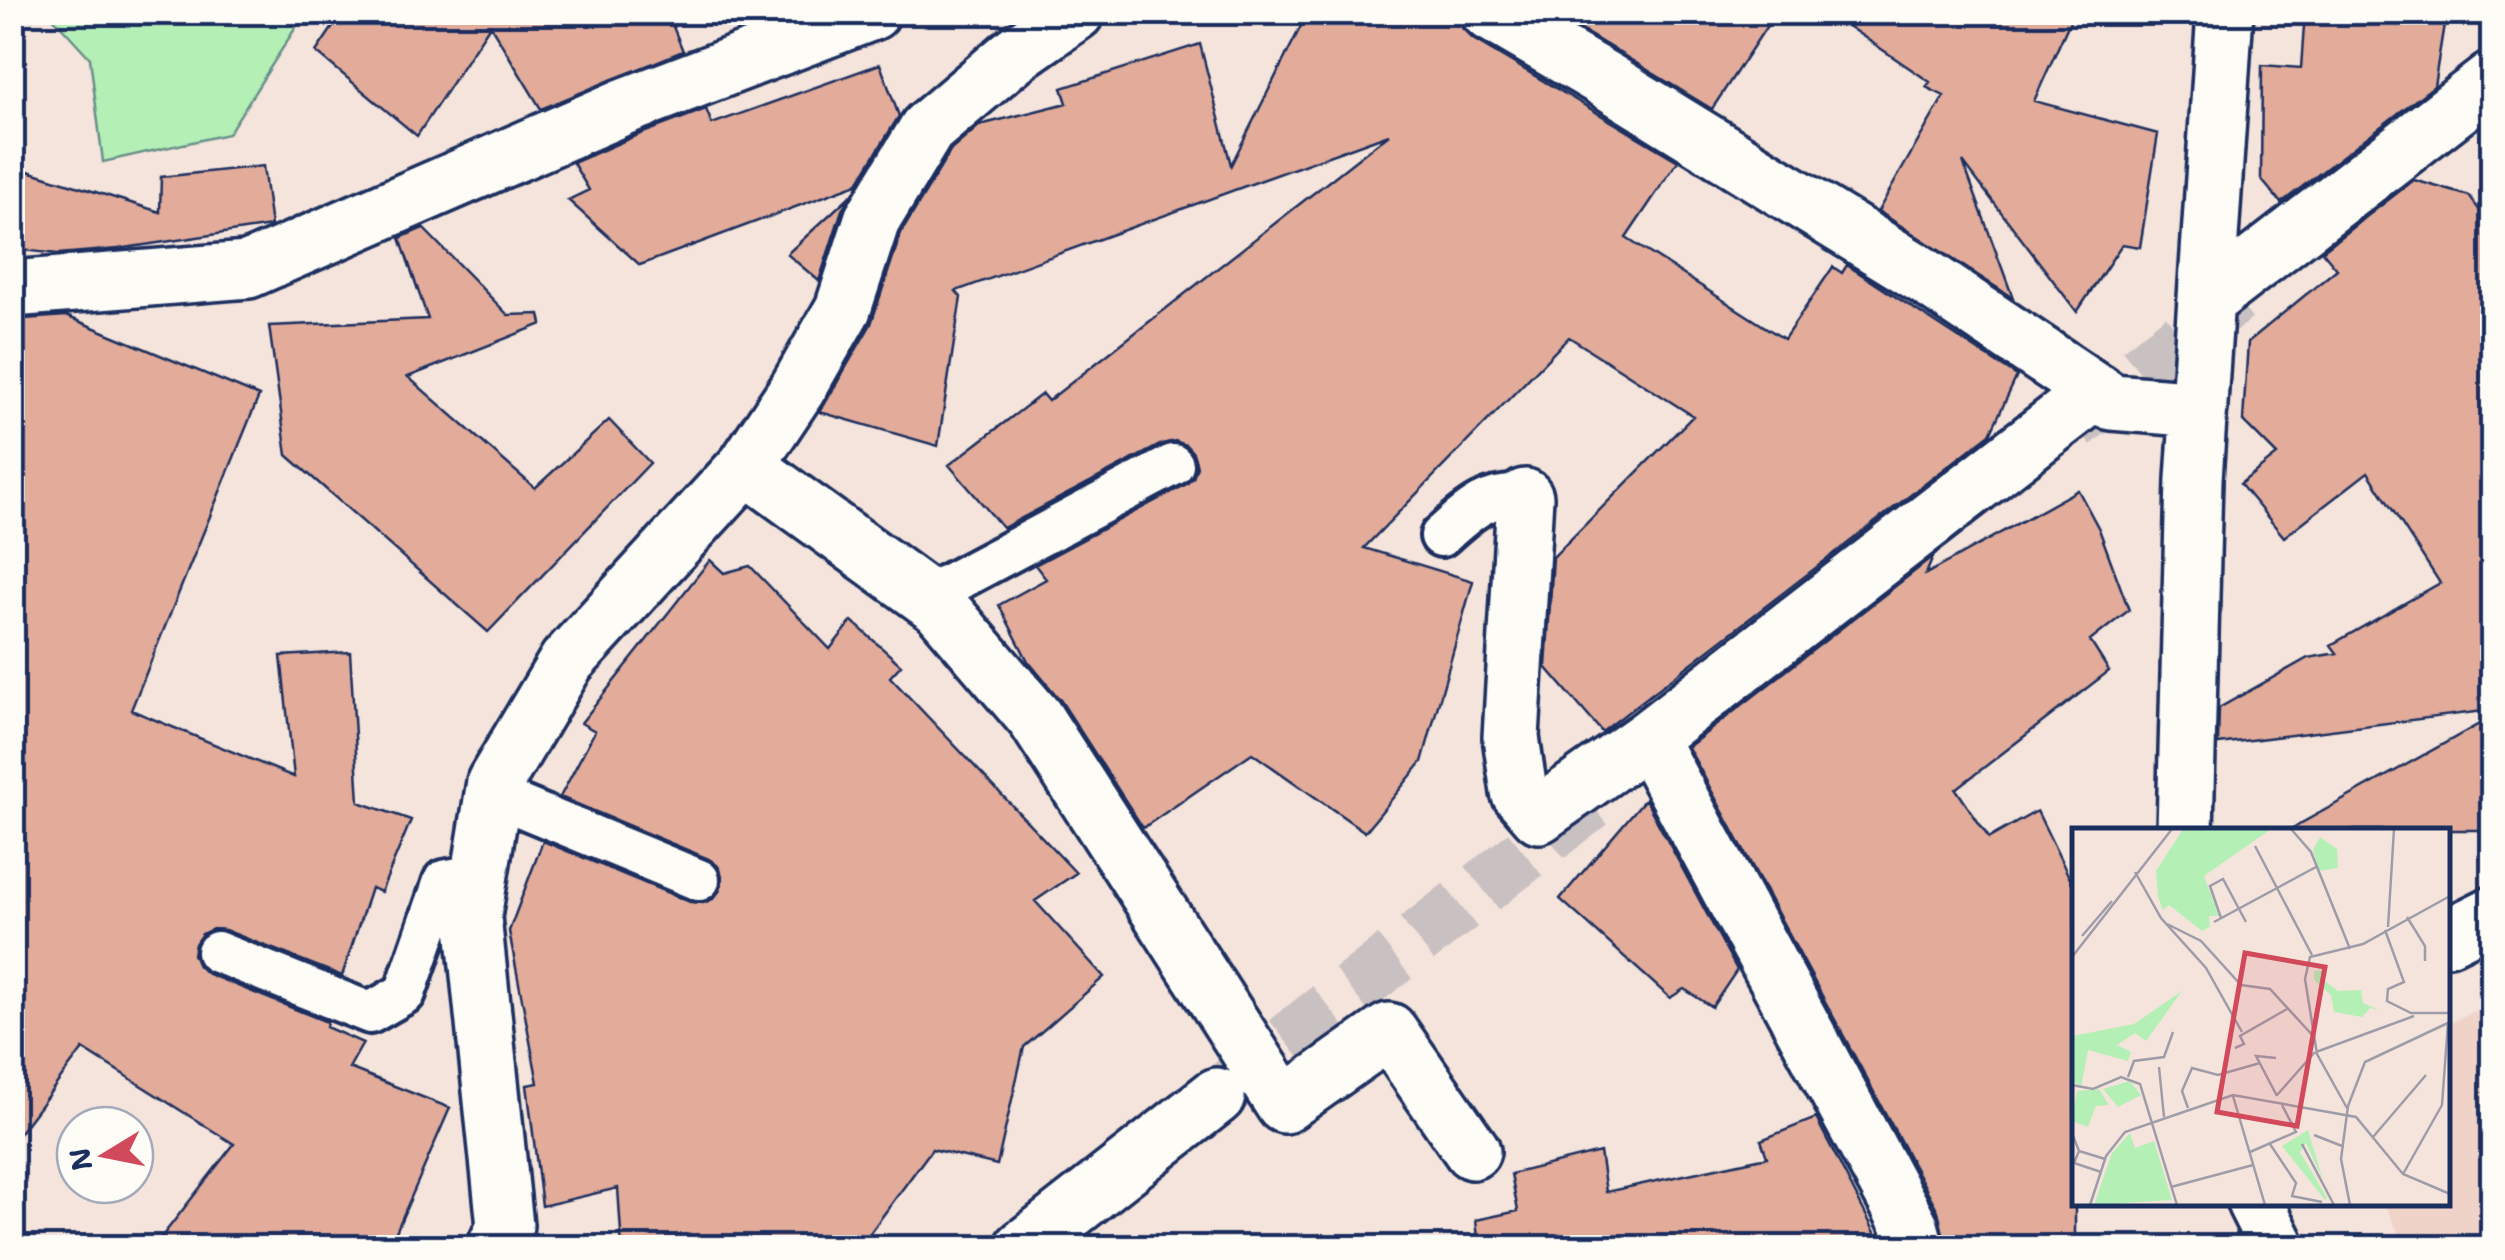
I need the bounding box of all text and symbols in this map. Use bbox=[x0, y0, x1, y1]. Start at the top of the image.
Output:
inset map bbox=[2072, 828, 2450, 1205]
north arrow bbox=[55, 1105, 155, 1205]
text: N bbox=[60, 1145, 101, 1174]

